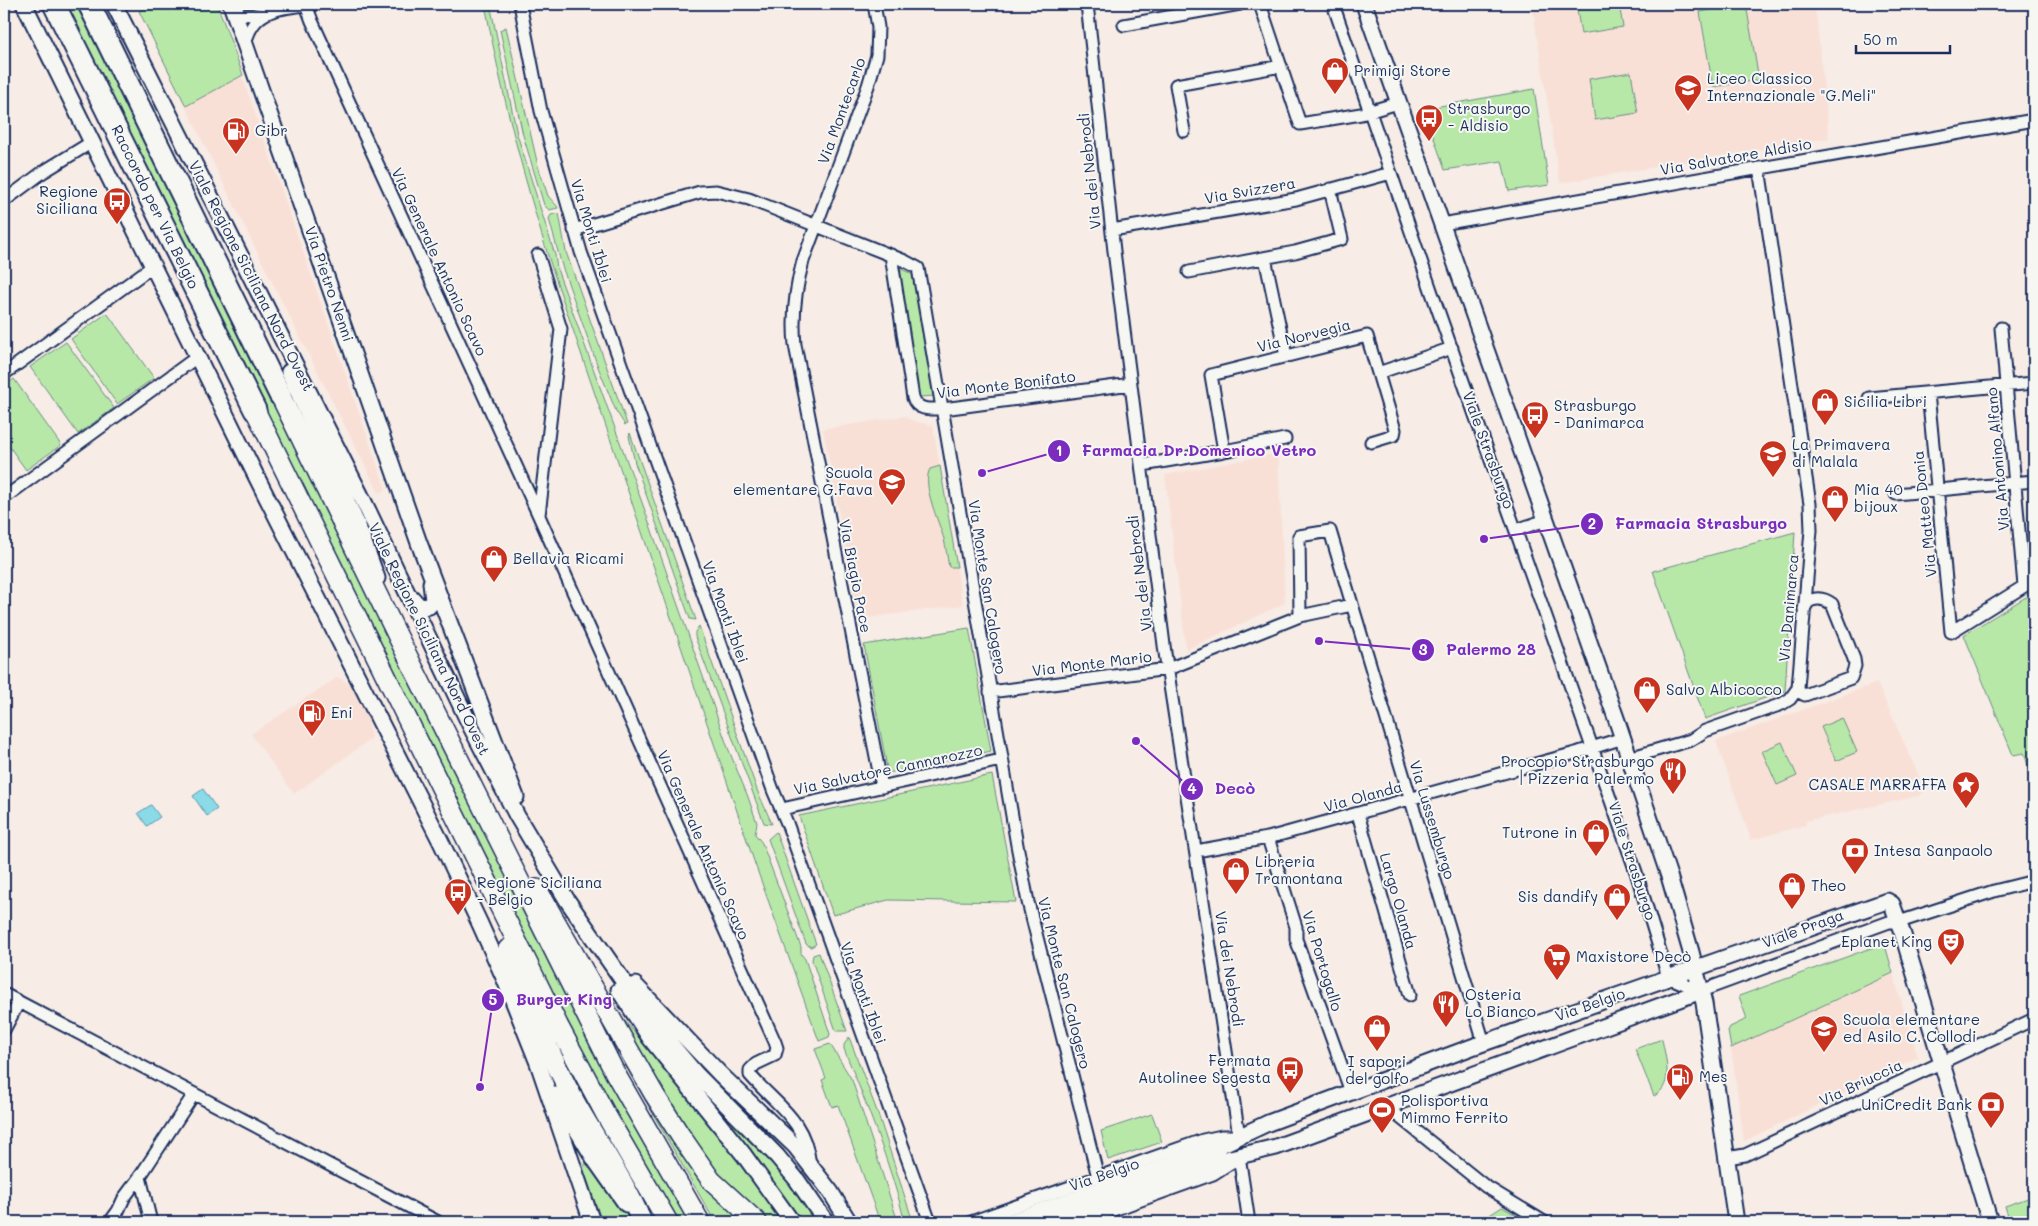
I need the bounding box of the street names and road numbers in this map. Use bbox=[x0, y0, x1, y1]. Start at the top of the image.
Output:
street label: Via Montecarlo bbox=[813, 55, 870, 167]
street label: Via dei Nebrodi bbox=[1073, 112, 1105, 230]
street label: Raccordo per Via Belgio bbox=[107, 121, 204, 292]
street label: Via Salvatore Aldisio bbox=[1659, 133, 1813, 179]
street label: Viale Regione Siciliana Nord Ovest bbox=[185, 157, 319, 394]
street label: Via Generale Antonio Scavo bbox=[387, 164, 492, 359]
street label: Via Svizzera bbox=[1203, 172, 1297, 208]
street label: Via Monti Iblei bbox=[567, 176, 617, 285]
street label: Via Pietro Nenni bbox=[301, 223, 359, 344]
street label: Via Norvegia bbox=[1255, 314, 1353, 356]
street label: Via Monte Bonifato bbox=[935, 366, 1077, 402]
street label: Via Antonino Alfano bbox=[1981, 386, 2013, 532]
street label: Viale Strasburgo bbox=[1458, 388, 1519, 511]
street label: Via Matteo Donia bbox=[1907, 450, 1941, 578]
street label: Via Monte San Calogero bbox=[964, 498, 1012, 676]
street label: Via dei Nebrodi bbox=[1122, 514, 1156, 632]
street label: Via Biagio Pace bbox=[835, 517, 877, 634]
street label: Viale Regione Siciliana Nord Ovest bbox=[365, 519, 495, 758]
street label: Via Danimarca bbox=[1773, 553, 1803, 663]
street label: Via Monti Iblei bbox=[698, 558, 754, 665]
street label: Via Monte Mario bbox=[1031, 646, 1153, 680]
street label: Via Salvatore Cannarozzo bbox=[792, 739, 984, 799]
street label: Via Generale Antonio Scavo bbox=[653, 747, 755, 943]
street label: Via Lussemburgo bbox=[1405, 758, 1461, 882]
street label: Via Olanda bbox=[1321, 776, 1404, 816]
street label: Viale Strasburgo bbox=[1604, 799, 1662, 923]
street label: Largo Olanda bbox=[1376, 850, 1422, 951]
street label: Via Monte San Calogero bbox=[1034, 895, 1096, 1071]
street label: Viale Praga bbox=[1759, 904, 1846, 952]
street label: Via Portogallo bbox=[1298, 908, 1348, 1013]
street label: Via dei Nebrodi bbox=[1211, 909, 1249, 1028]
street label: Via Monti Iblei bbox=[836, 939, 892, 1046]
street label: Via Belgio bbox=[1552, 983, 1628, 1025]
street label: Via Briuccia bbox=[1816, 1054, 1905, 1110]
street label: Via Belgio bbox=[1066, 1153, 1142, 1195]

